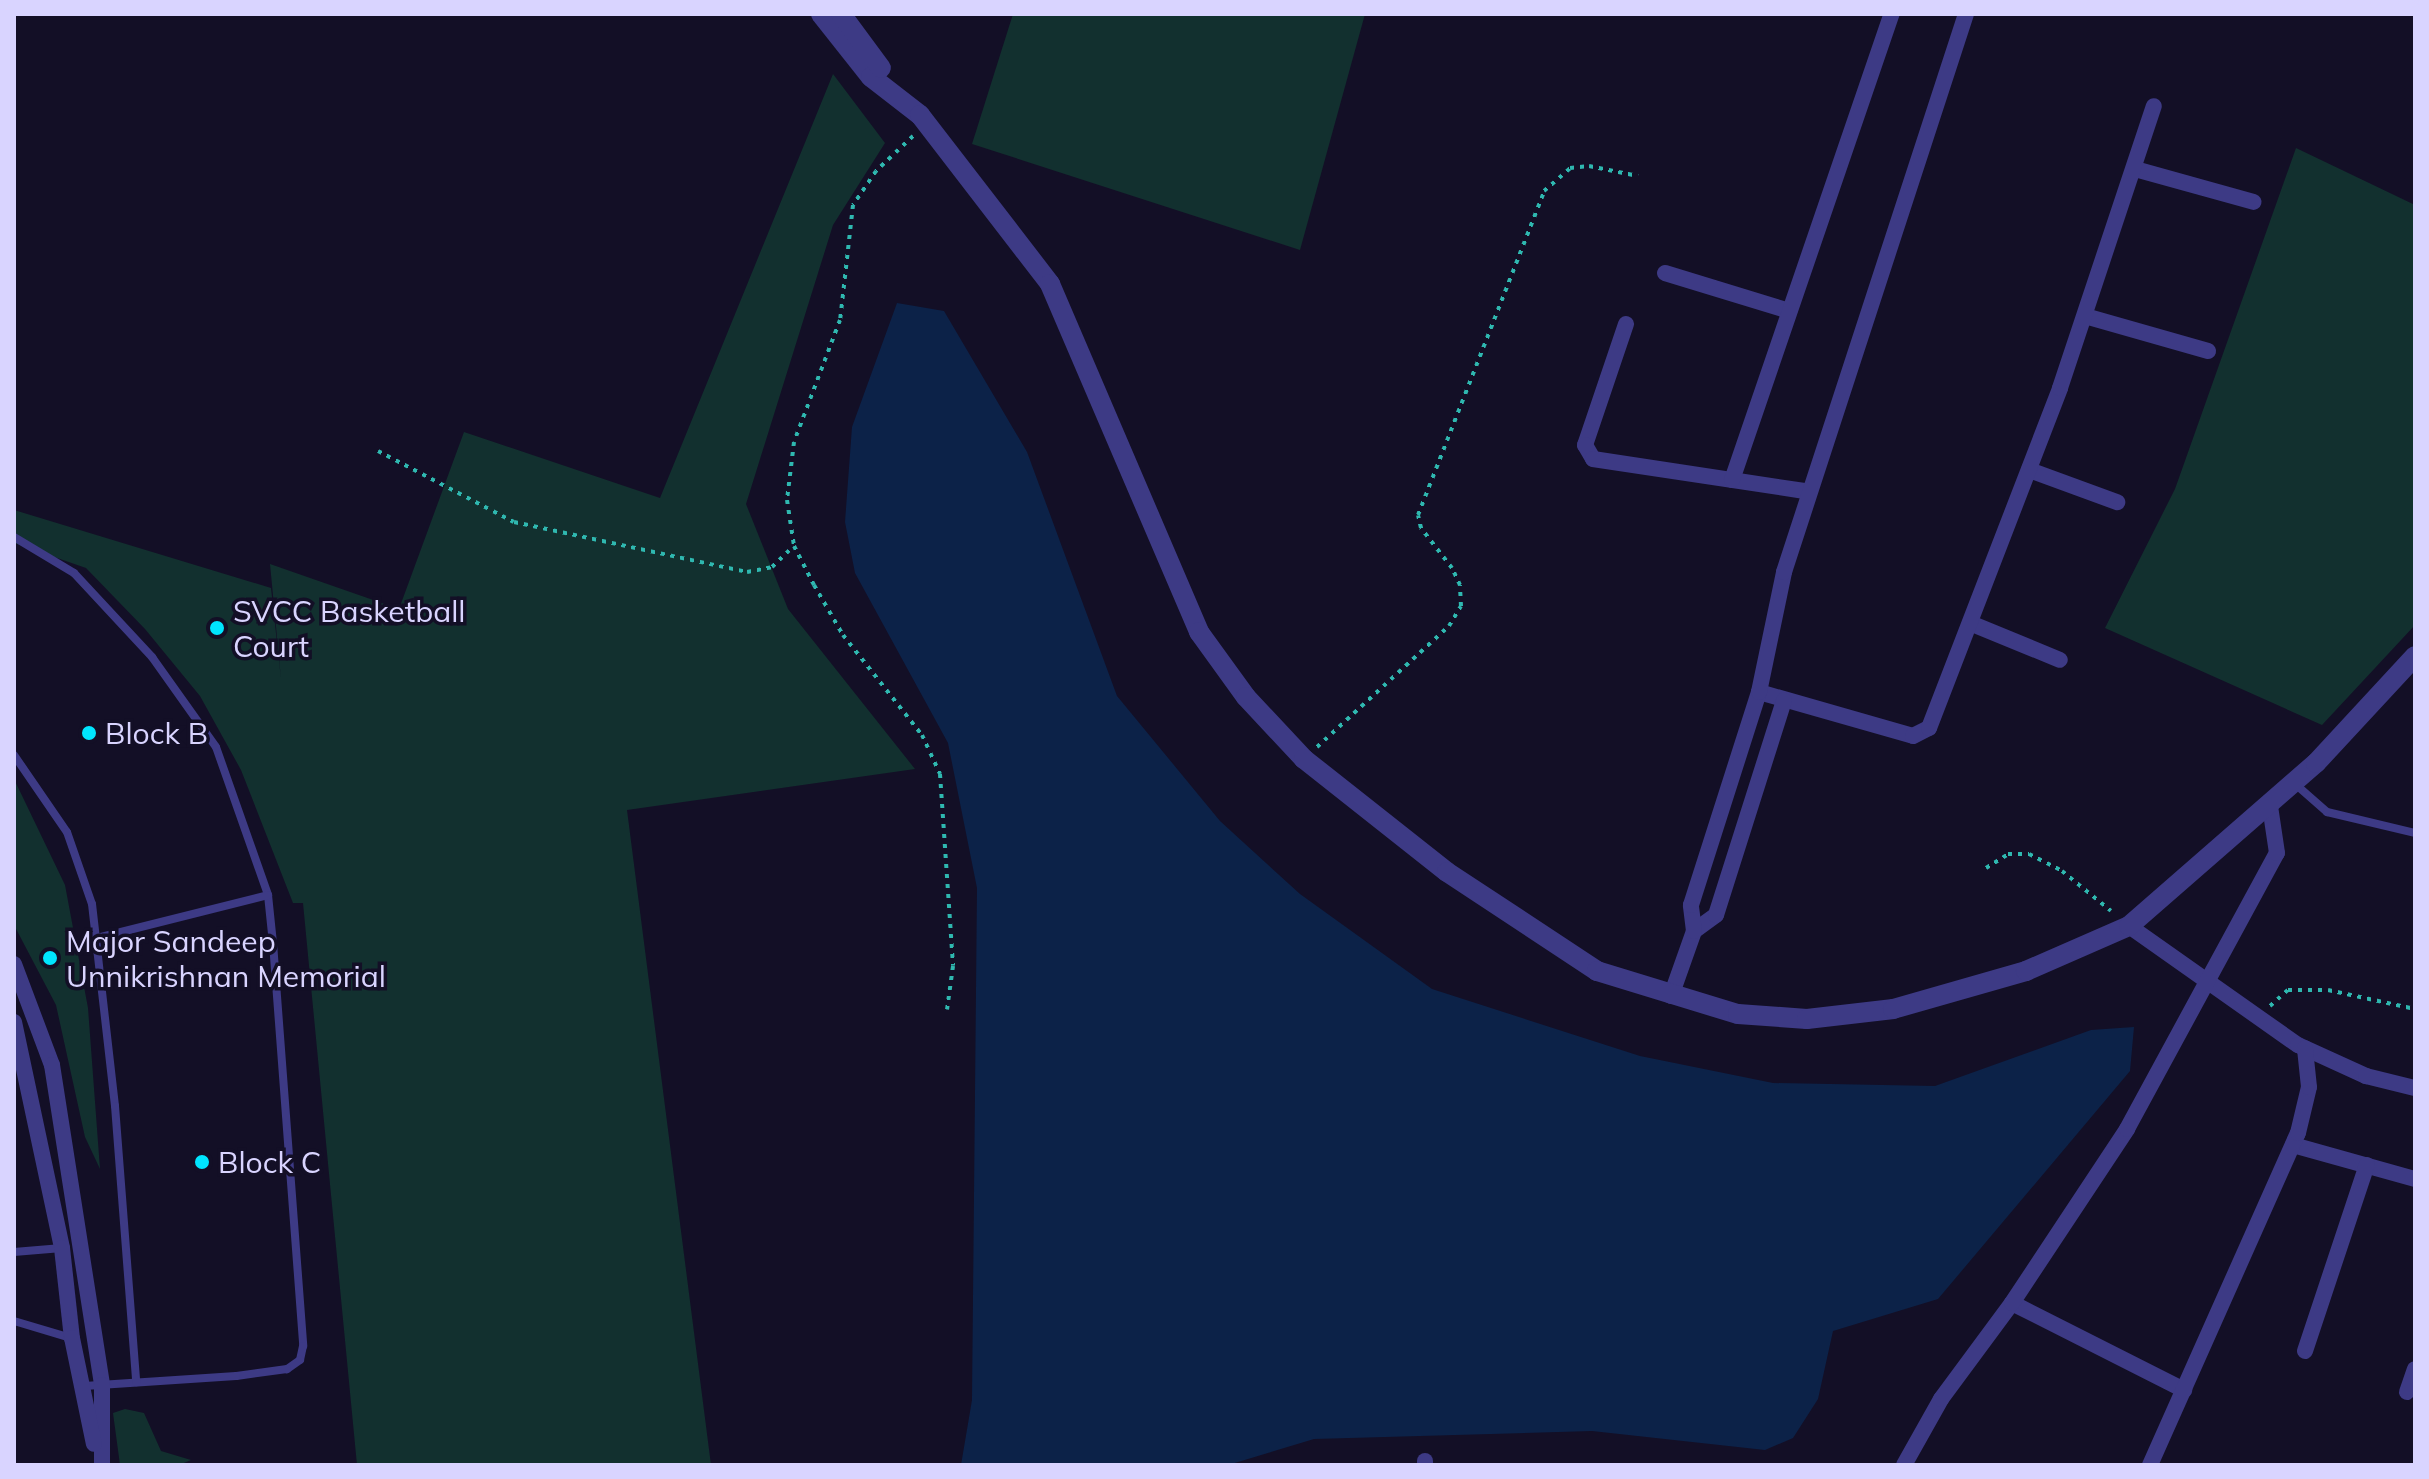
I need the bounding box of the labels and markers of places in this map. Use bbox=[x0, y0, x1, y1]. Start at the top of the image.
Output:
place label: SVCC Basketball Court bbox=[233, 593, 465, 664]
marker: SVCC Basketball Court bbox=[208, 619, 226, 637]
place label: Block B bbox=[105, 715, 208, 751]
marker: Block B bbox=[80, 724, 98, 742]
place label: Major Sandeep Unnikrishnan Memorial bbox=[66, 923, 386, 994]
marker: Major Sandeep Unnikrishnan Memorial bbox=[41, 949, 59, 967]
place label: Block C bbox=[218, 1144, 321, 1180]
marker: Block C bbox=[193, 1153, 211, 1171]

